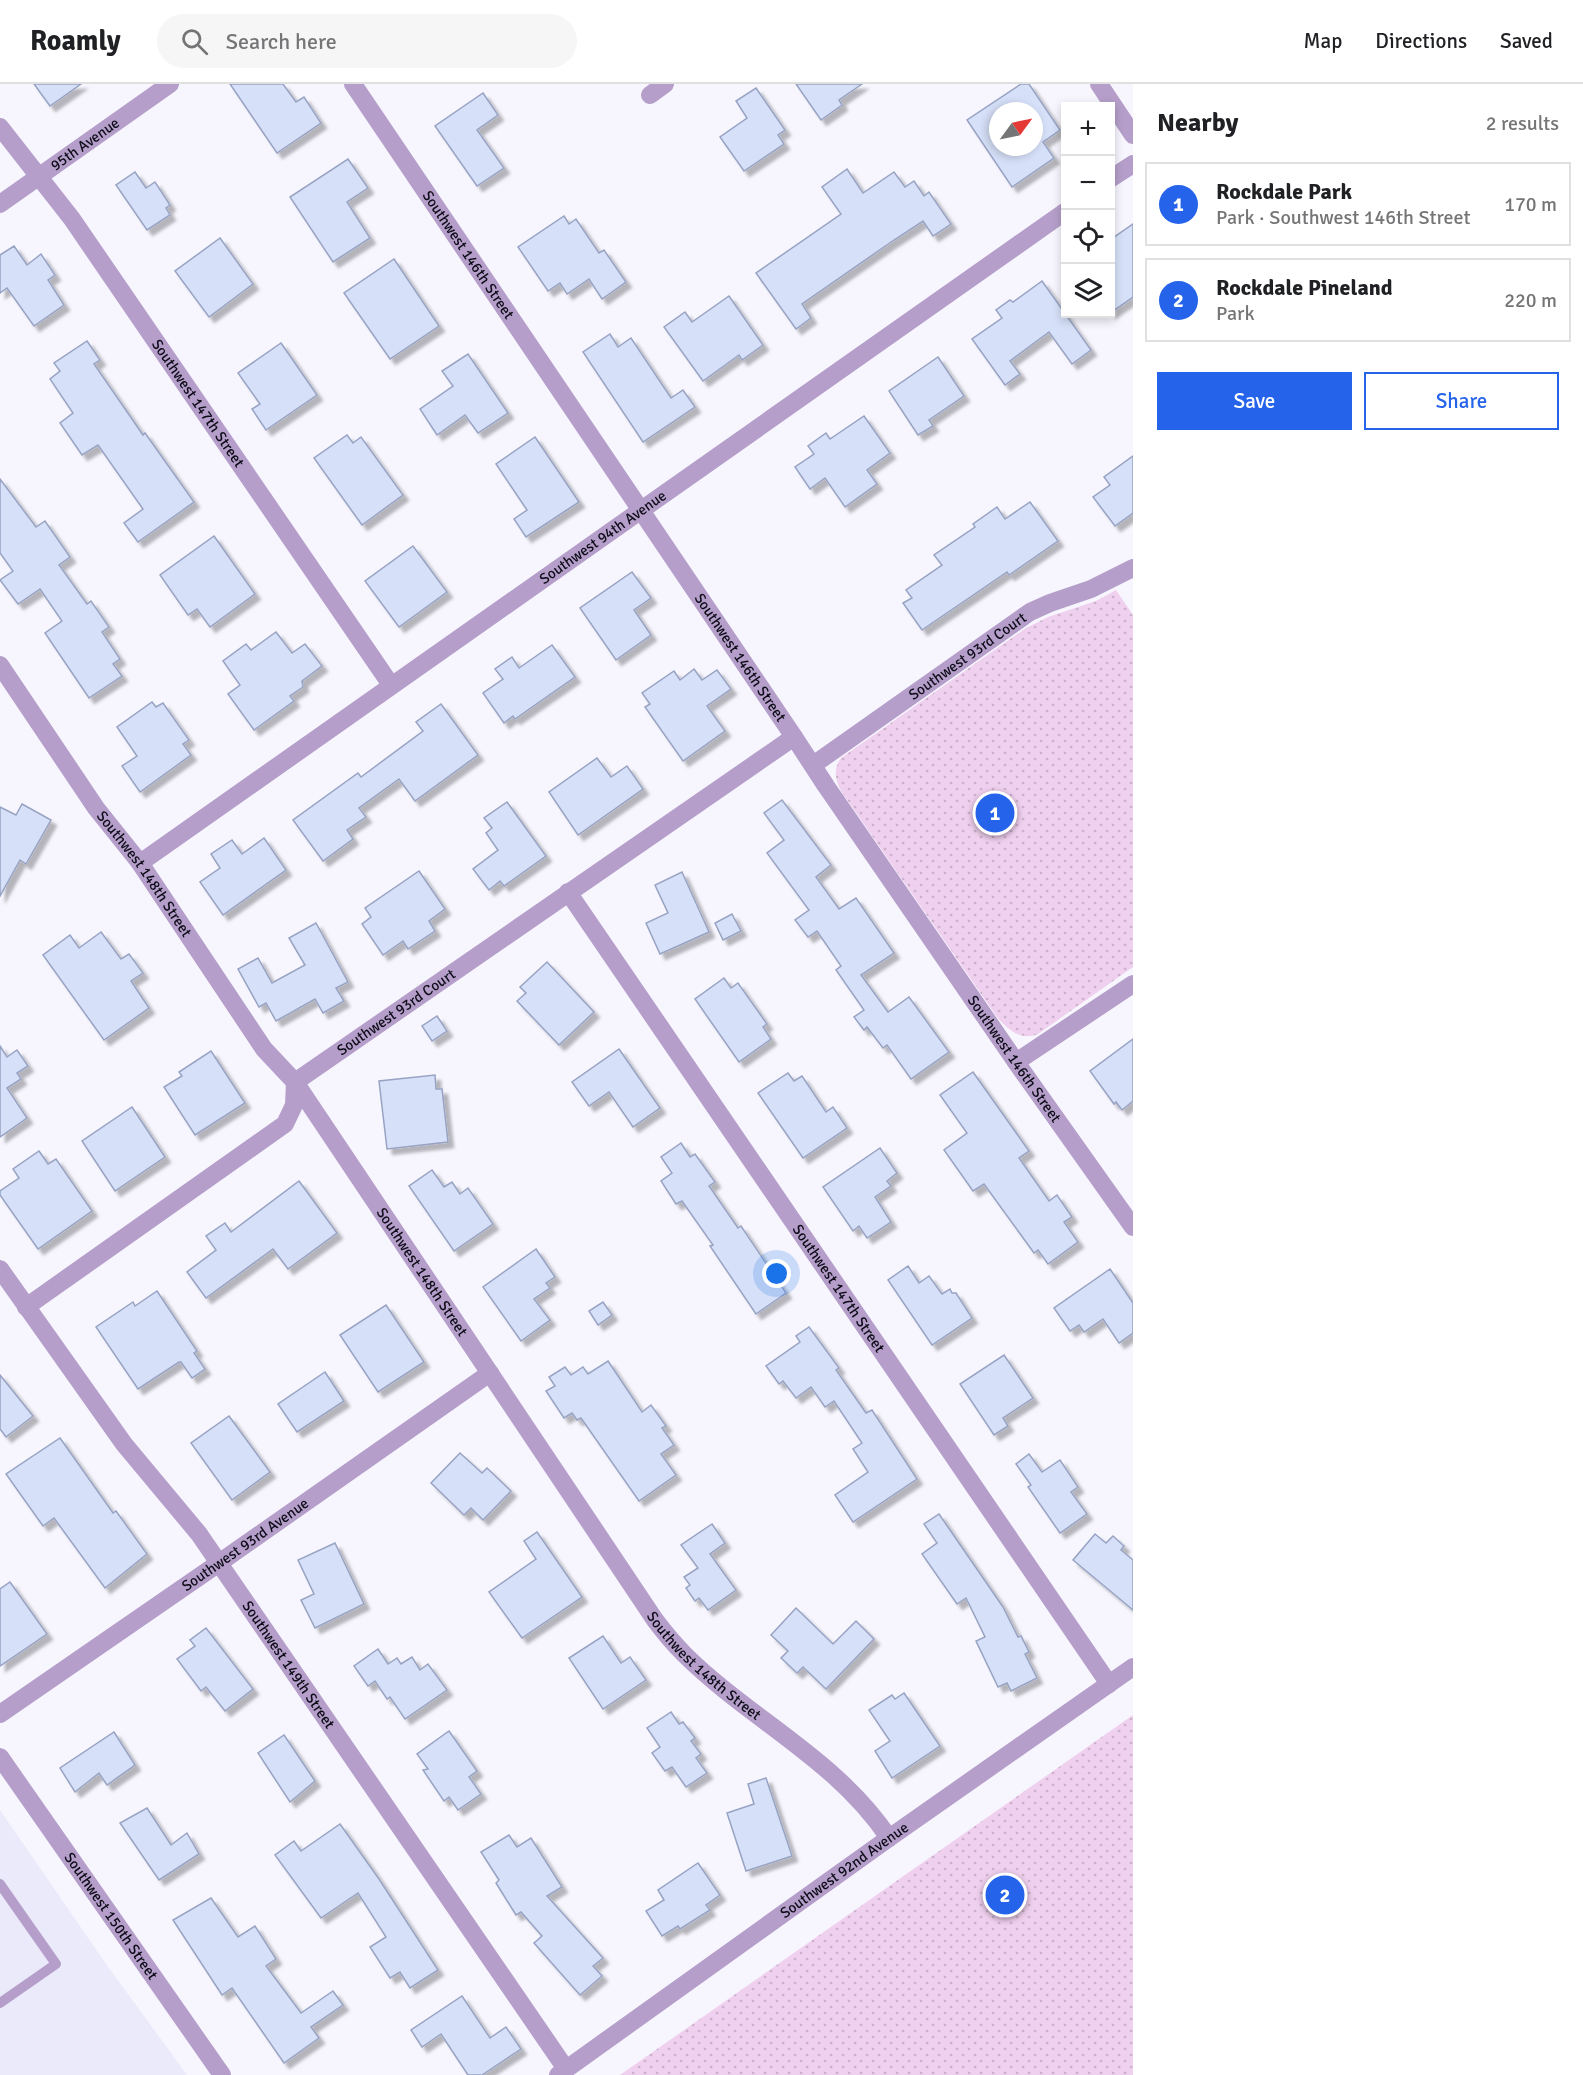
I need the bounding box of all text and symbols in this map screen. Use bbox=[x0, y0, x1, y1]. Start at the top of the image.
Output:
search box bbox=[157, 14, 577, 68]
text: Roamly bbox=[30, 24, 121, 58]
icon: search bbox=[178, 25, 211, 58]
text: Search here bbox=[226, 28, 337, 55]
text: Map bbox=[1304, 28, 1342, 54]
text: Directions bbox=[1375, 28, 1467, 54]
text: Saved bbox=[1500, 28, 1553, 54]
north arrow bbox=[989, 102, 1043, 156]
map controls bbox=[1061, 102, 1115, 318]
button: + bbox=[1061, 102, 1115, 156]
text: Nearby bbox=[1157, 107, 1238, 139]
text: 2 results bbox=[1486, 111, 1559, 136]
street label: 95th Avenue bbox=[47, 114, 123, 174]
button: − bbox=[1061, 156, 1115, 210]
text: Rockdale Park bbox=[1216, 178, 1352, 205]
street label: Southwest 146th Street bbox=[419, 187, 518, 322]
text: 1 bbox=[1173, 192, 1184, 217]
text: 170 m bbox=[1504, 192, 1557, 217]
text: Park · Southwest 146th Street bbox=[1216, 205, 1471, 230]
button: locate bbox=[1061, 210, 1115, 264]
button: layers bbox=[1061, 264, 1115, 318]
text: Rockdale Pineland bbox=[1216, 274, 1393, 301]
text: 2 bbox=[1173, 288, 1184, 313]
text: 220 m bbox=[1504, 288, 1557, 313]
text: Park bbox=[1216, 301, 1254, 326]
street label: Southwest 147th Street bbox=[148, 336, 248, 471]
button: Save bbox=[1157, 372, 1352, 430]
button: Share bbox=[1364, 372, 1559, 430]
street label: Southwest 94th Avenue bbox=[536, 486, 670, 588]
street label: Southwest 146th Street bbox=[691, 590, 790, 725]
street label: Southwest 93rd Court bbox=[905, 608, 1030, 704]
pin: 1 bbox=[976, 790, 1014, 836]
street label: Southwest 148th Street bbox=[93, 807, 196, 940]
street label: Southwest 93rd Court bbox=[334, 965, 459, 1059]
street label: Southwest 146th Street bbox=[964, 992, 1065, 1126]
street label: Southwest 148th Street bbox=[373, 1204, 472, 1340]
street label: Southwest 147th Street bbox=[789, 1221, 889, 1356]
your location bbox=[762, 1259, 791, 1288]
street label: Southwest 93rd Avenue bbox=[178, 1494, 312, 1595]
street label: Southwest 149th Street bbox=[238, 1597, 339, 1732]
street label: Southwest 148th Street bbox=[643, 1608, 765, 1724]
street label: Southwest 92nd Avenue bbox=[777, 1818, 912, 1922]
street label: Southwest 150th Street bbox=[60, 1849, 162, 1983]
pin: 2 bbox=[986, 1872, 1024, 1918]

